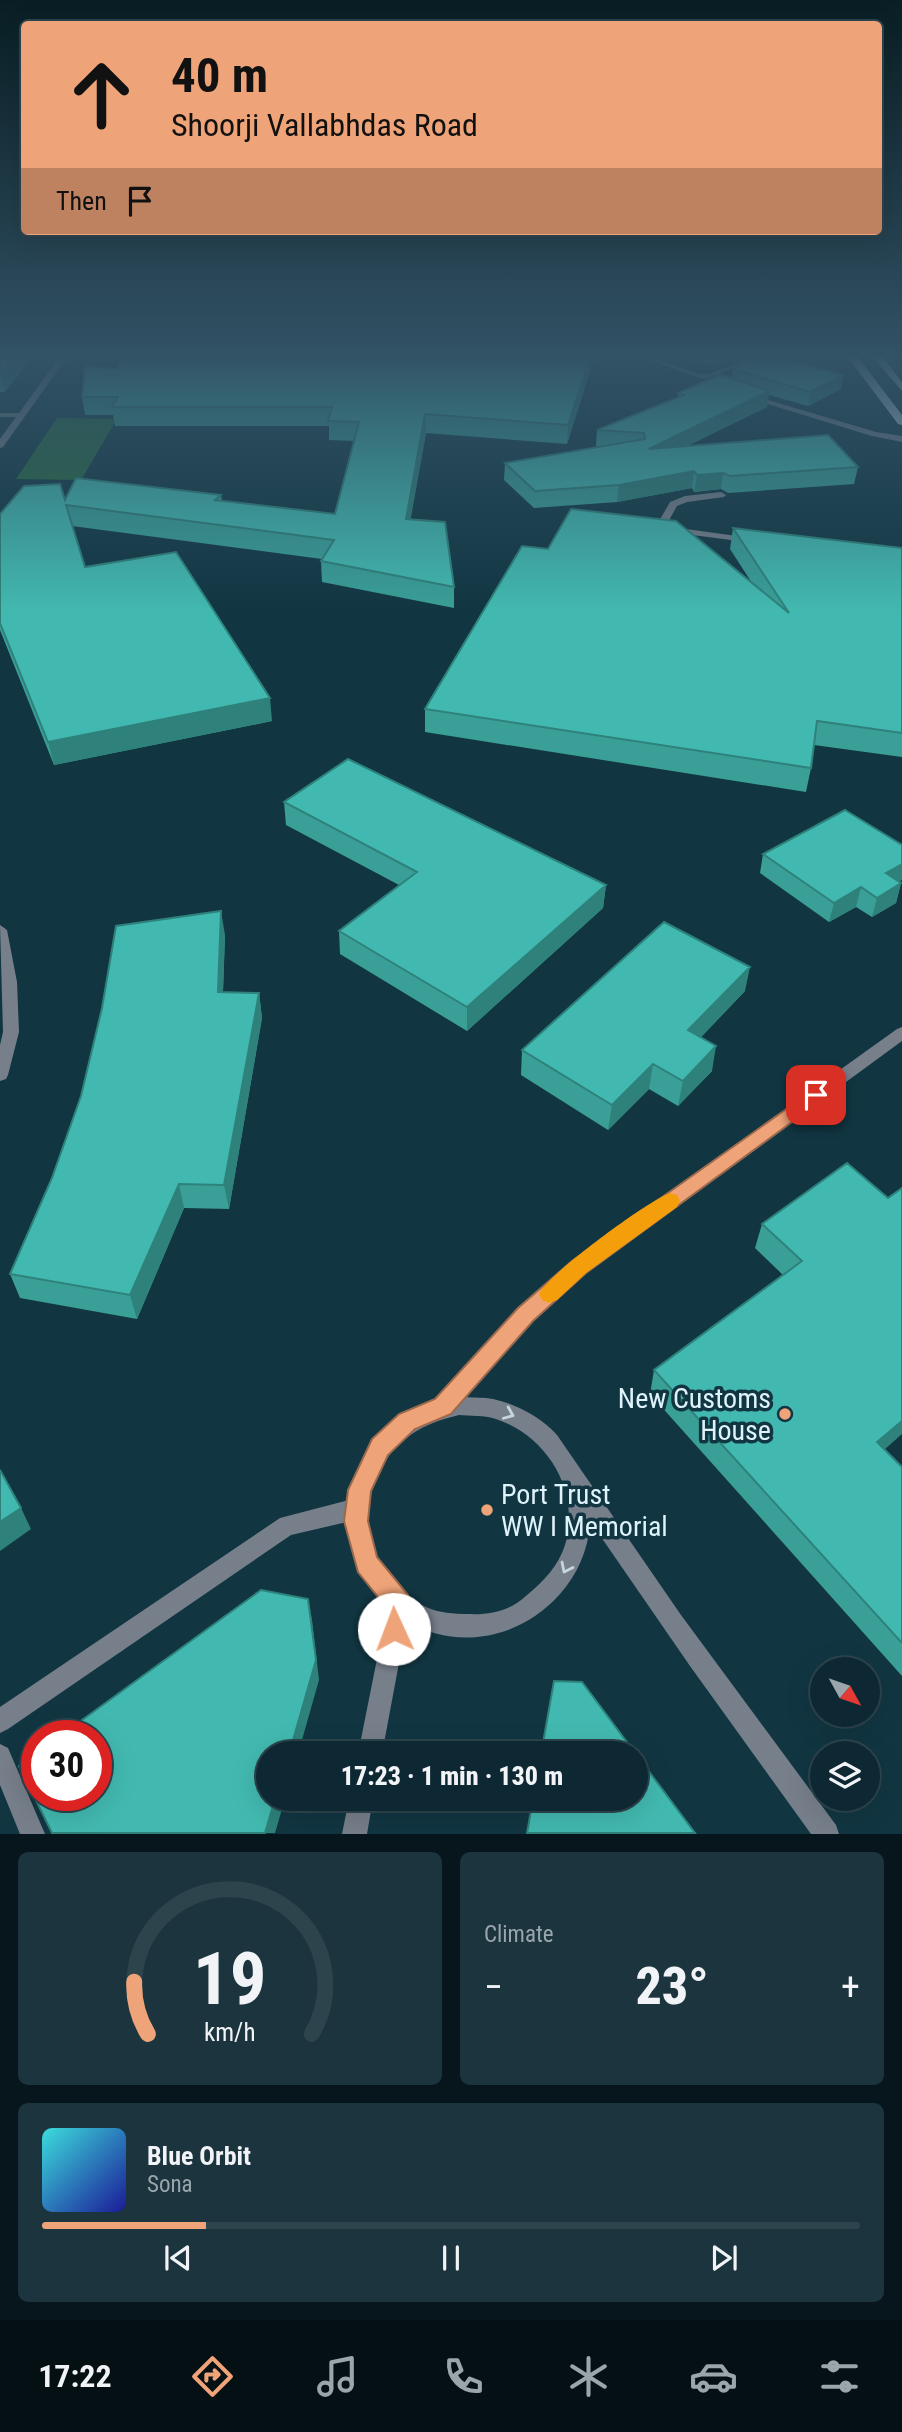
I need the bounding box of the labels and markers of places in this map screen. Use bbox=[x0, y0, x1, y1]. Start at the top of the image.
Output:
pin bbox=[786, 1065, 846, 1125]
place label: New Customs House bbox=[618, 1382, 771, 1447]
marker: New Customs House bbox=[777, 1406, 793, 1422]
place label: Port Trust WW I Memorial bbox=[501, 1478, 668, 1543]
marker: Port Trust WW I Memorial bbox=[479, 1502, 495, 1518]

